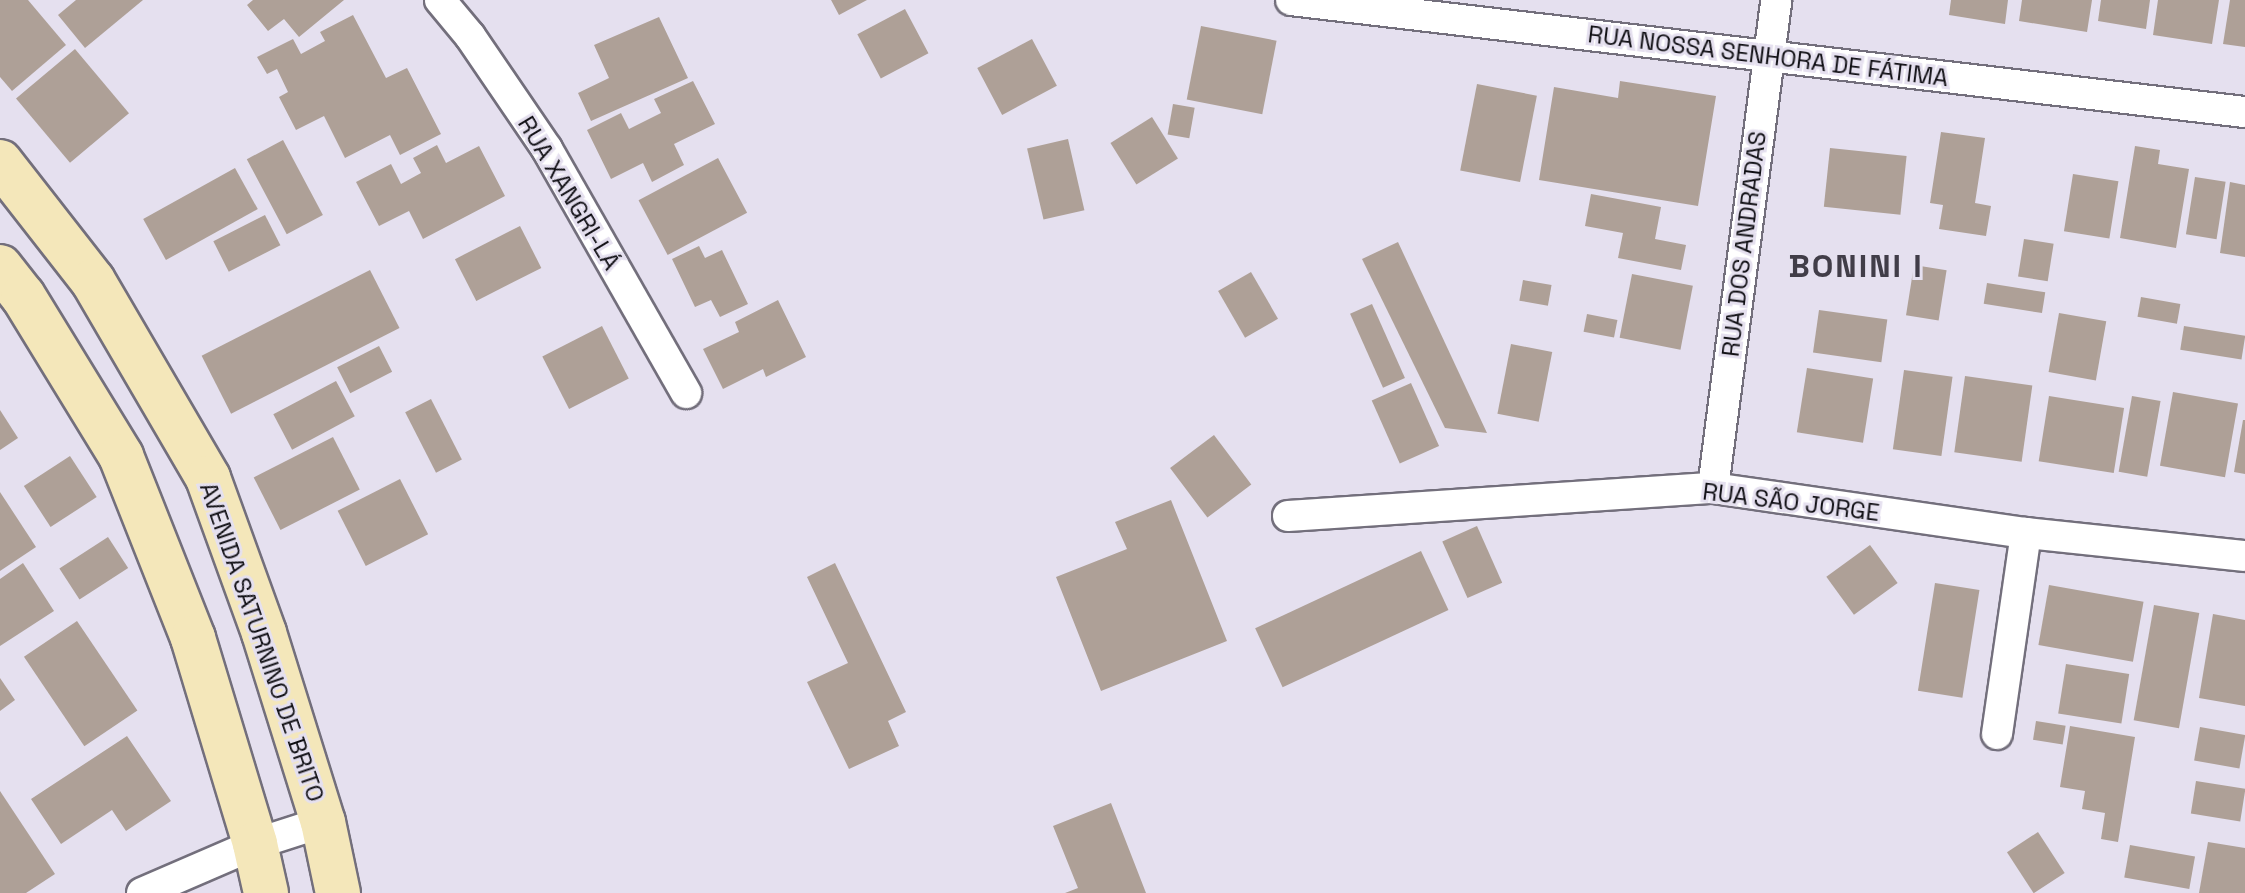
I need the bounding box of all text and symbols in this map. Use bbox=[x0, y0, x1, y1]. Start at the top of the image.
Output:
street label: RUA NOSSA SENHORA DE FÁTIMA bbox=[1586, 20, 1950, 92]
street label: RUA XANGRI-LÁ bbox=[512, 111, 626, 275]
street label: RUA DOS ANDRADAS bbox=[1716, 129, 1772, 359]
district label: BONINI I bbox=[1788, 247, 1924, 285]
street label: RUA SÃO JORGE bbox=[1701, 477, 1881, 527]
street label: AVENIDA SATURNINO DE BRITO bbox=[194, 478, 330, 806]

